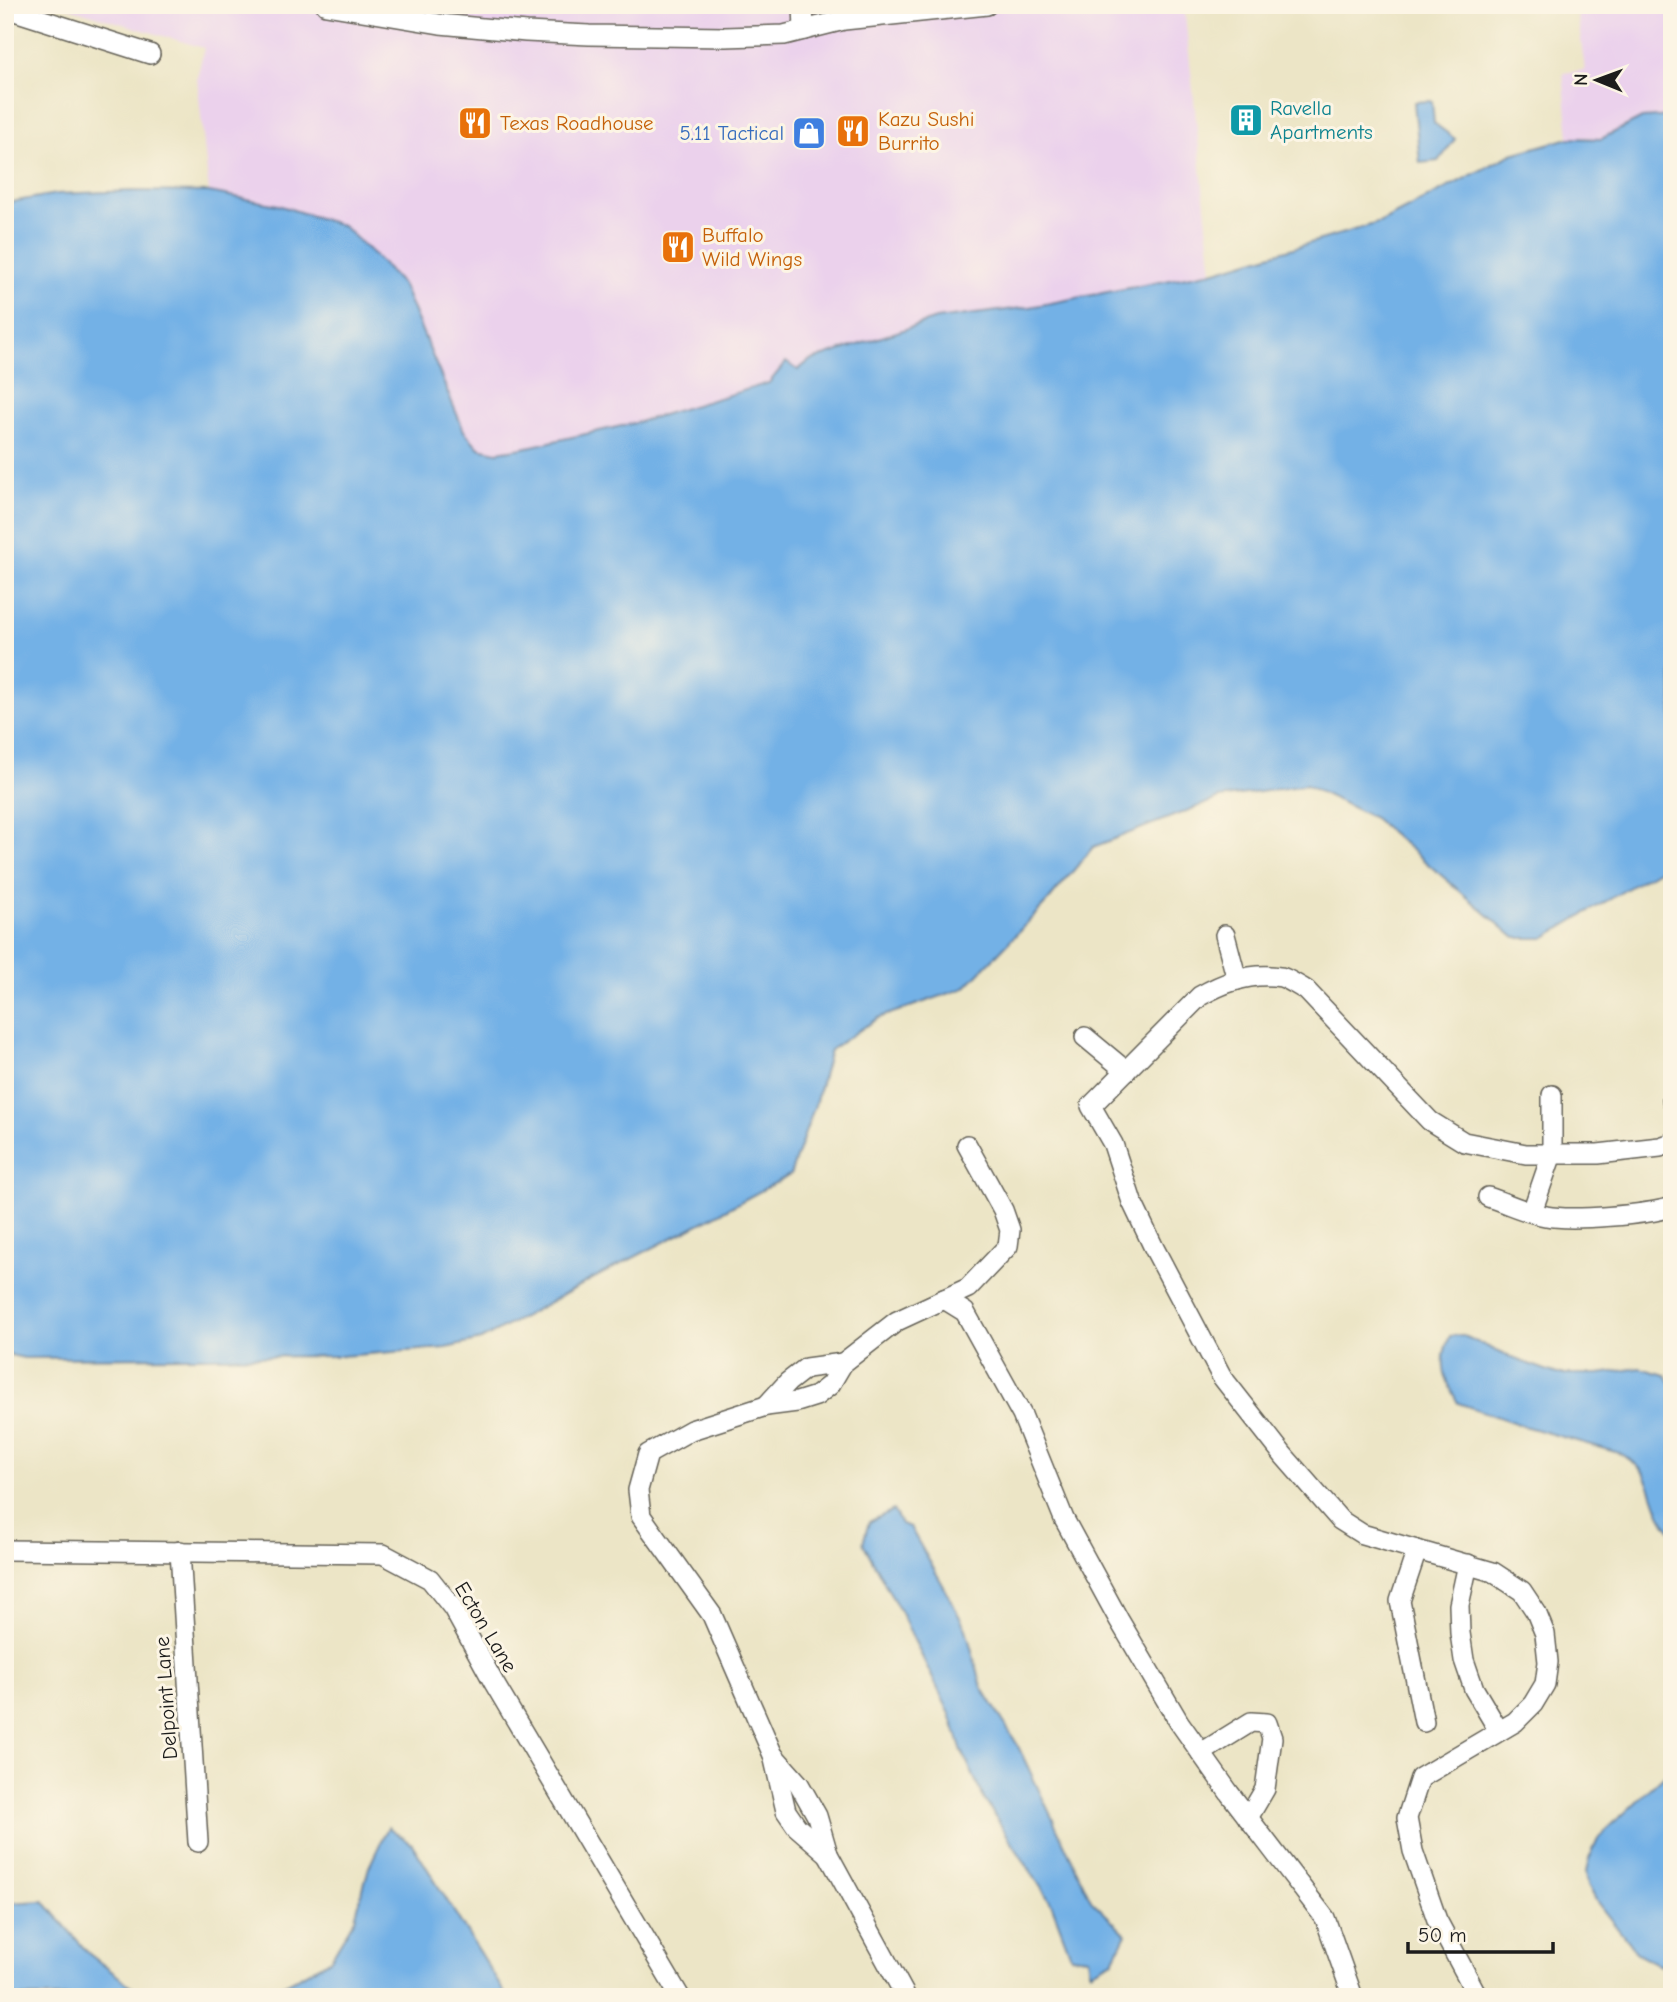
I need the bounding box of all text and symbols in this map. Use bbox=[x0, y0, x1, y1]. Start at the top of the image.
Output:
north arrow bbox=[1562, 46, 1632, 116]
text: N bbox=[1570, 73, 1592, 86]
place label: Ravella Apartments bbox=[1270, 96, 1373, 144]
building icon: Ravella Apartments bbox=[1227, 101, 1265, 139]
restaurant icon: Texas Roadhouse bbox=[456, 104, 494, 142]
place label: Kazu Sushi Burrito bbox=[878, 107, 975, 155]
place label: Texas Roadhouse bbox=[500, 111, 654, 135]
restaurant icon: Kazu Sushi Burrito bbox=[834, 112, 872, 150]
shop icon: 5.11 Tactical bbox=[790, 114, 828, 152]
place label: 5.11 Tactical bbox=[679, 121, 784, 145]
place label: Buffalo Wild Wings bbox=[702, 223, 802, 271]
restaurant icon: Buffalo Wild Wings bbox=[659, 228, 697, 266]
street label: Ecton Lane bbox=[450, 1578, 522, 1676]
street label: Delpoint Lane bbox=[150, 1636, 182, 1760]
scale bar bbox=[1408, 1911, 1553, 1955]
text: 50 m bbox=[1418, 1923, 1467, 1947]

